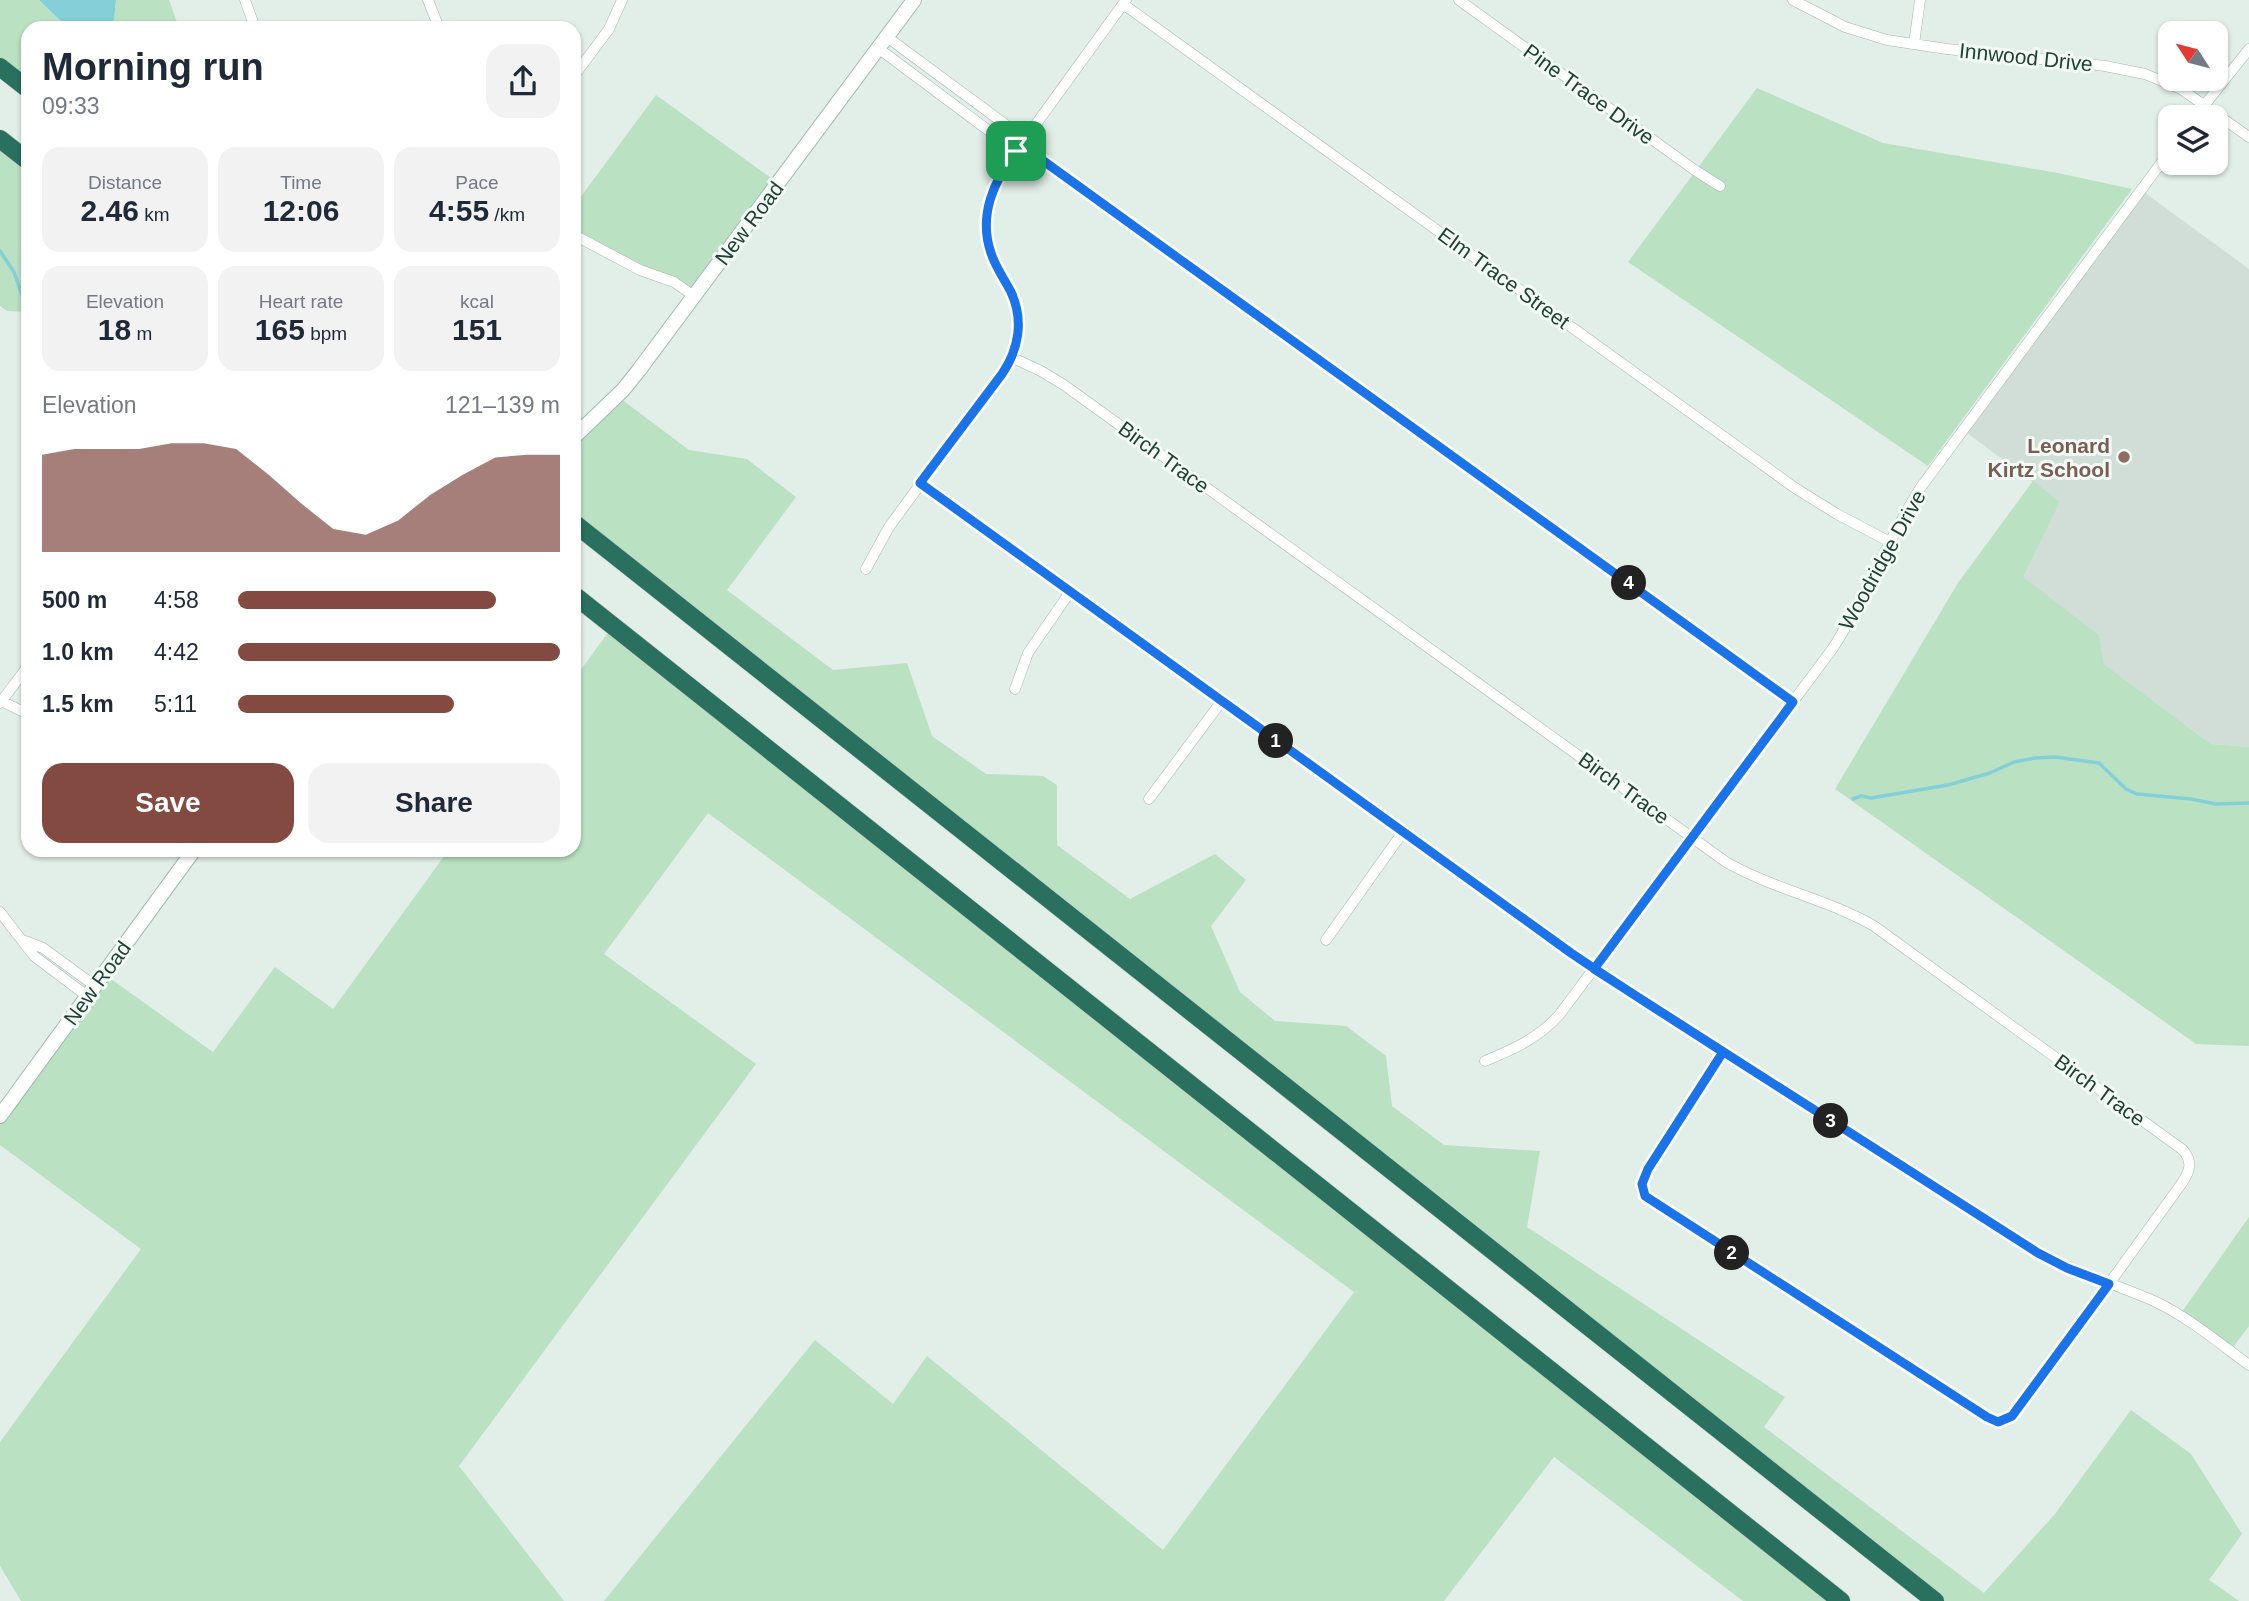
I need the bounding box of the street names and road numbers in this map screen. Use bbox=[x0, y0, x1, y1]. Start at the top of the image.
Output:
street label: Pine Trace Drive bbox=[1519, 39, 1659, 149]
street label: Innwood Drive bbox=[1958, 39, 2094, 75]
street label: New Road bbox=[710, 177, 788, 269]
street label: Elm Trace Street bbox=[1434, 223, 1574, 333]
street label: Birch Trace bbox=[1114, 416, 1214, 498]
street label: Woodridge Drive bbox=[1834, 486, 1930, 634]
street label: Birch Trace bbox=[1574, 747, 1674, 829]
street label: New Road bbox=[59, 937, 135, 1029]
street label: Birch Trace bbox=[2050, 1049, 2150, 1131]

